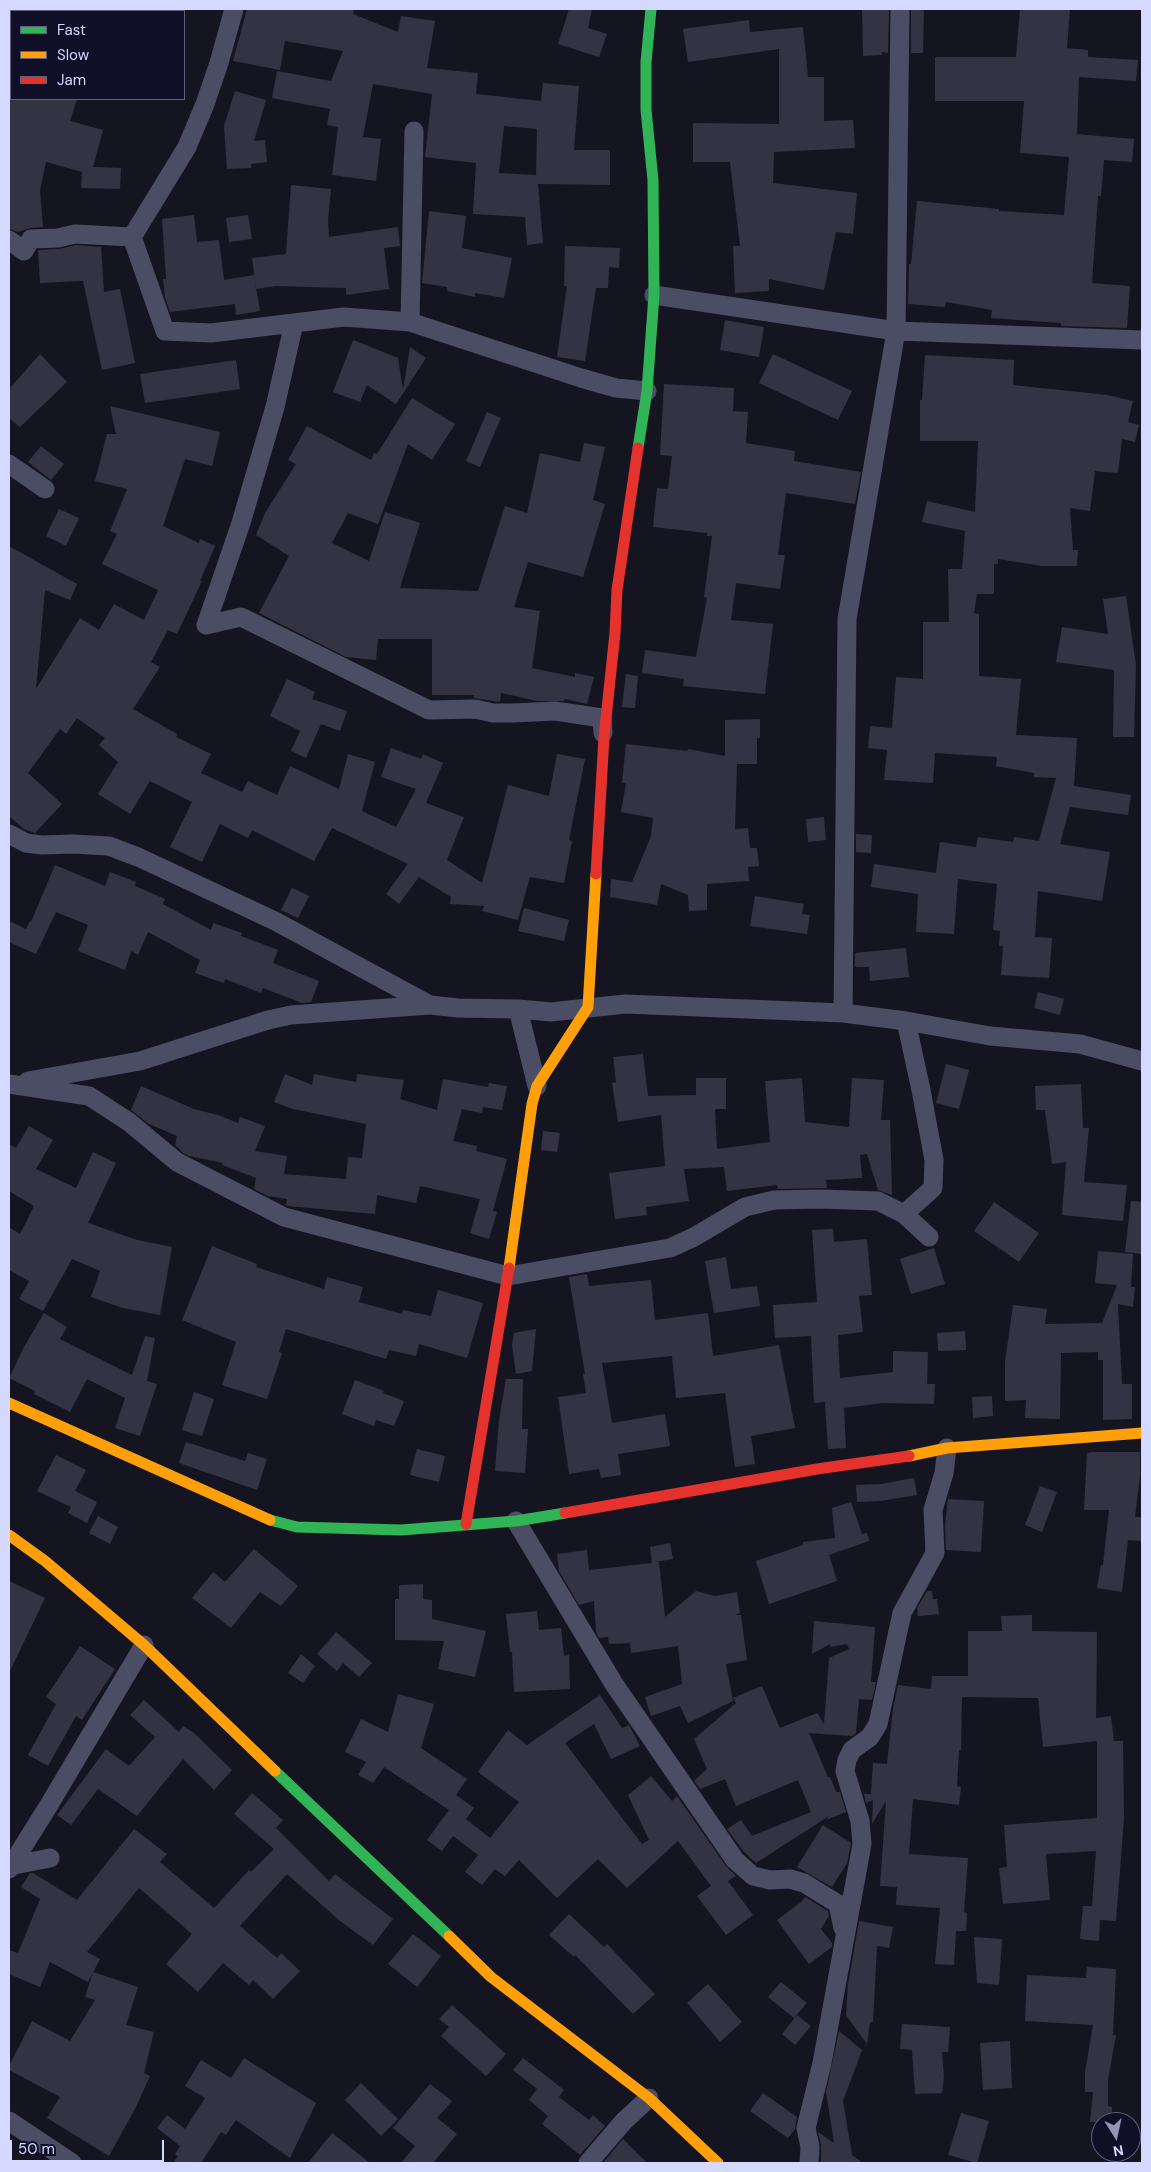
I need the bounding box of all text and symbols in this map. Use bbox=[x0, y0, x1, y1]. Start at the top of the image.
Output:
legend bbox=[10, 10, 185, 100]
text: Fast bbox=[57, 20, 86, 40]
text: Slow bbox=[57, 45, 89, 65]
text: Jam bbox=[57, 70, 86, 90]
north arrow bbox=[1091, 2112, 1141, 2162]
scale bar bbox=[12, 2130, 166, 2162]
text: 50 m bbox=[18, 2139, 55, 2159]
text: N bbox=[1112, 2141, 1125, 2161]

